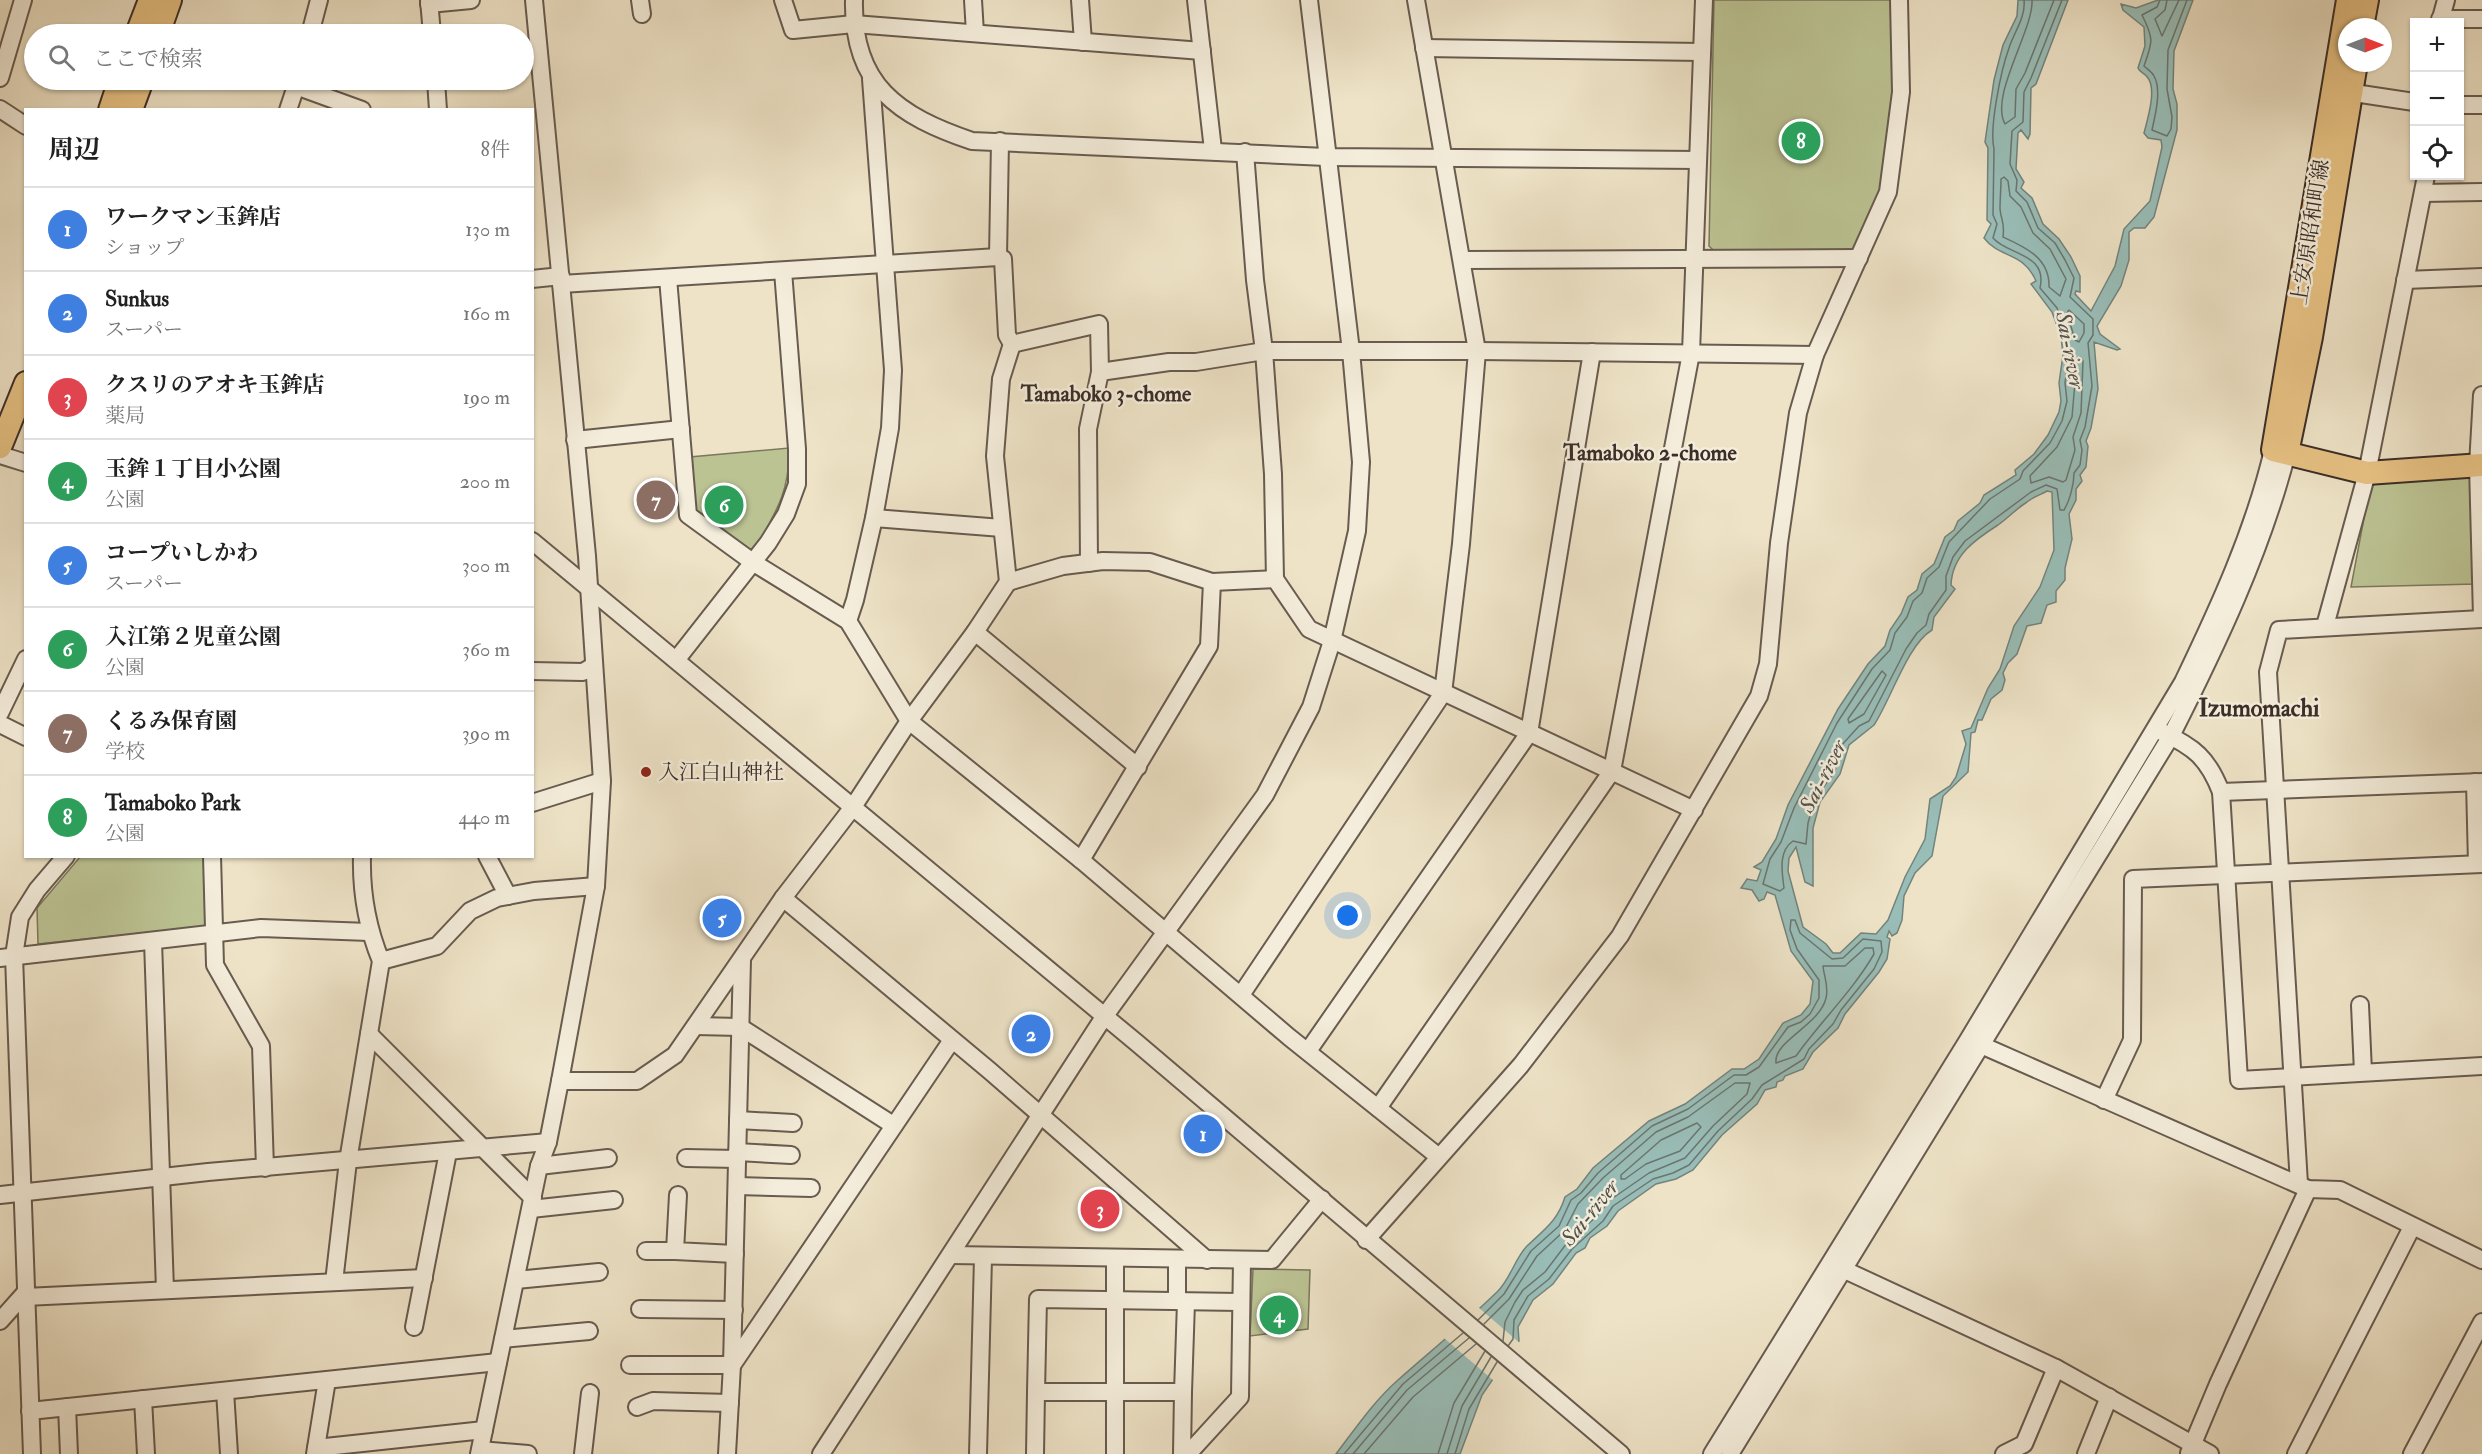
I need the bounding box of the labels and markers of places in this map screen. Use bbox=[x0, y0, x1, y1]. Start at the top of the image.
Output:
pin: 8 bbox=[1782, 118, 1820, 164]
pin: 7 bbox=[636, 478, 676, 522]
pin: 6 bbox=[704, 482, 744, 528]
place label: 入江白山神社 bbox=[658, 759, 784, 786]
marker: 入江白山神社 bbox=[639, 765, 653, 779]
pin: 5 bbox=[702, 896, 742, 940]
pin: 2 bbox=[1012, 1012, 1050, 1056]
pin: 1 bbox=[1184, 1112, 1222, 1156]
pin: 3 bbox=[1080, 1186, 1120, 1232]
pin: 4 bbox=[1260, 1292, 1298, 1338]

